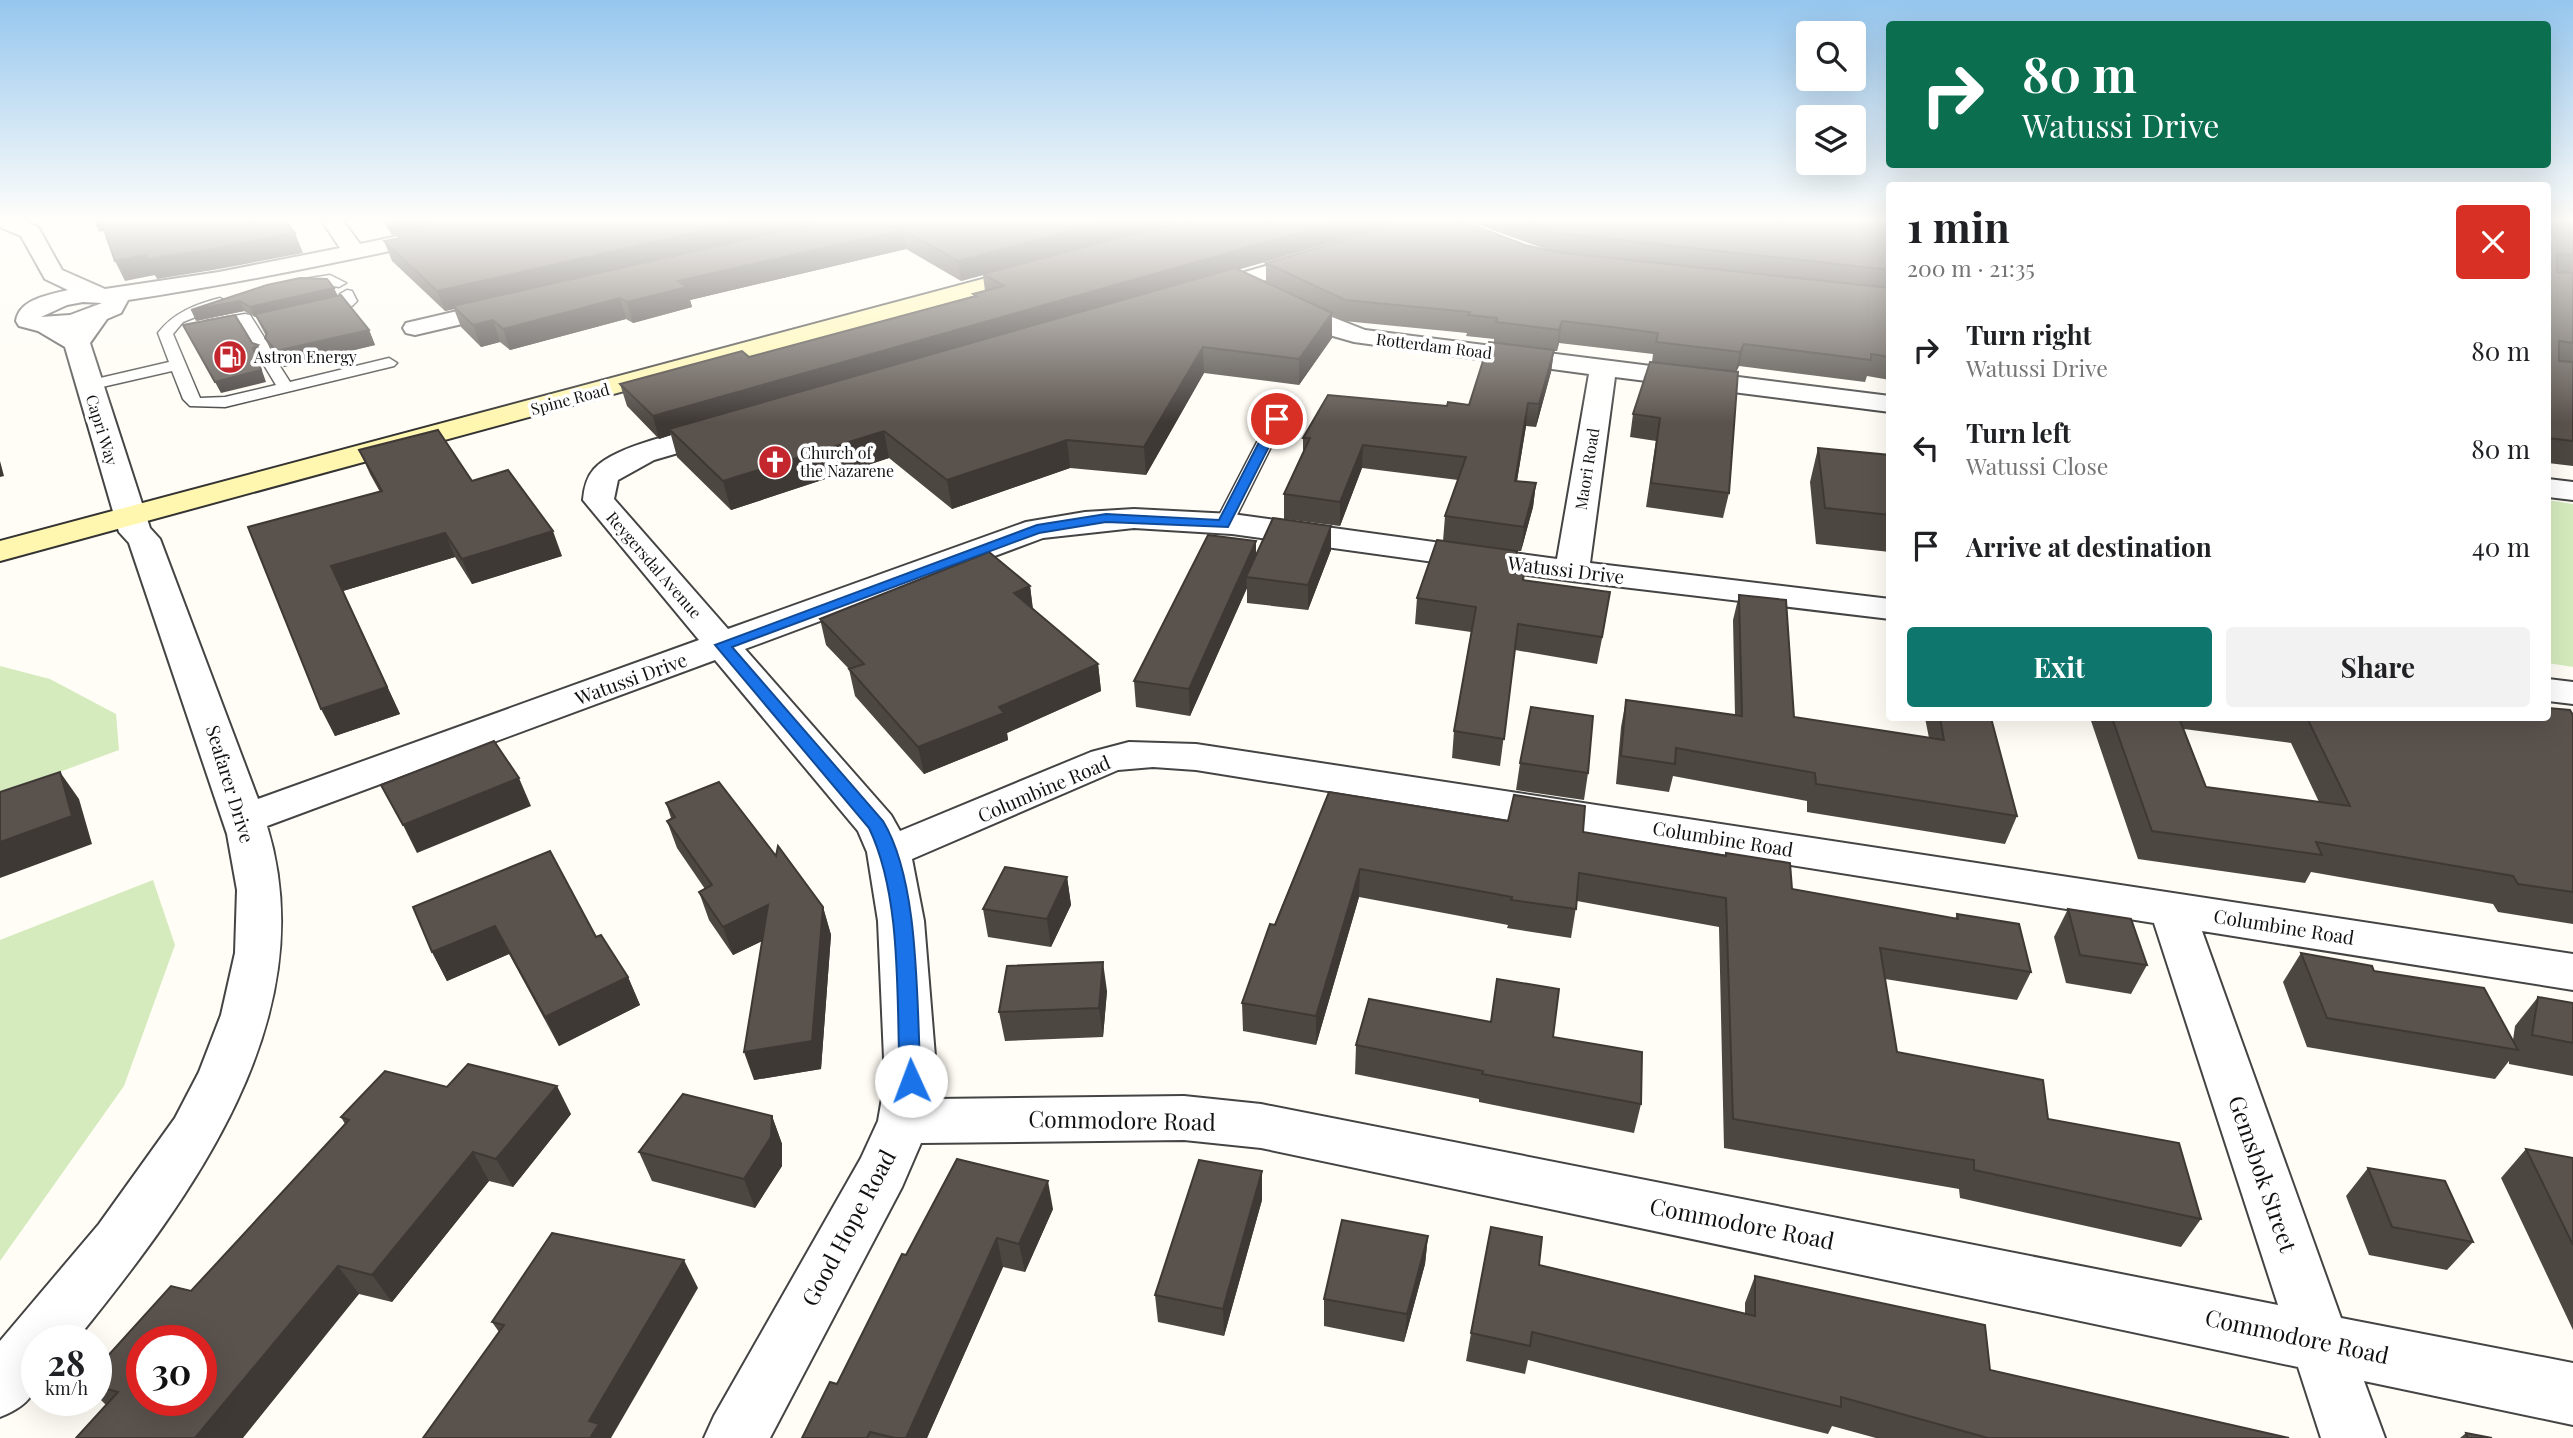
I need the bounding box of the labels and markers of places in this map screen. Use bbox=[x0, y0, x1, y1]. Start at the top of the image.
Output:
fuel station icon: Astron Energy bbox=[211, 338, 249, 376]
place label: Astron Energy bbox=[253, 346, 357, 367]
pin bbox=[1247, 389, 1307, 449]
place label: Church of the Nazarene bbox=[800, 442, 894, 481]
church icon: Church of the Nazarene bbox=[756, 443, 794, 481]

